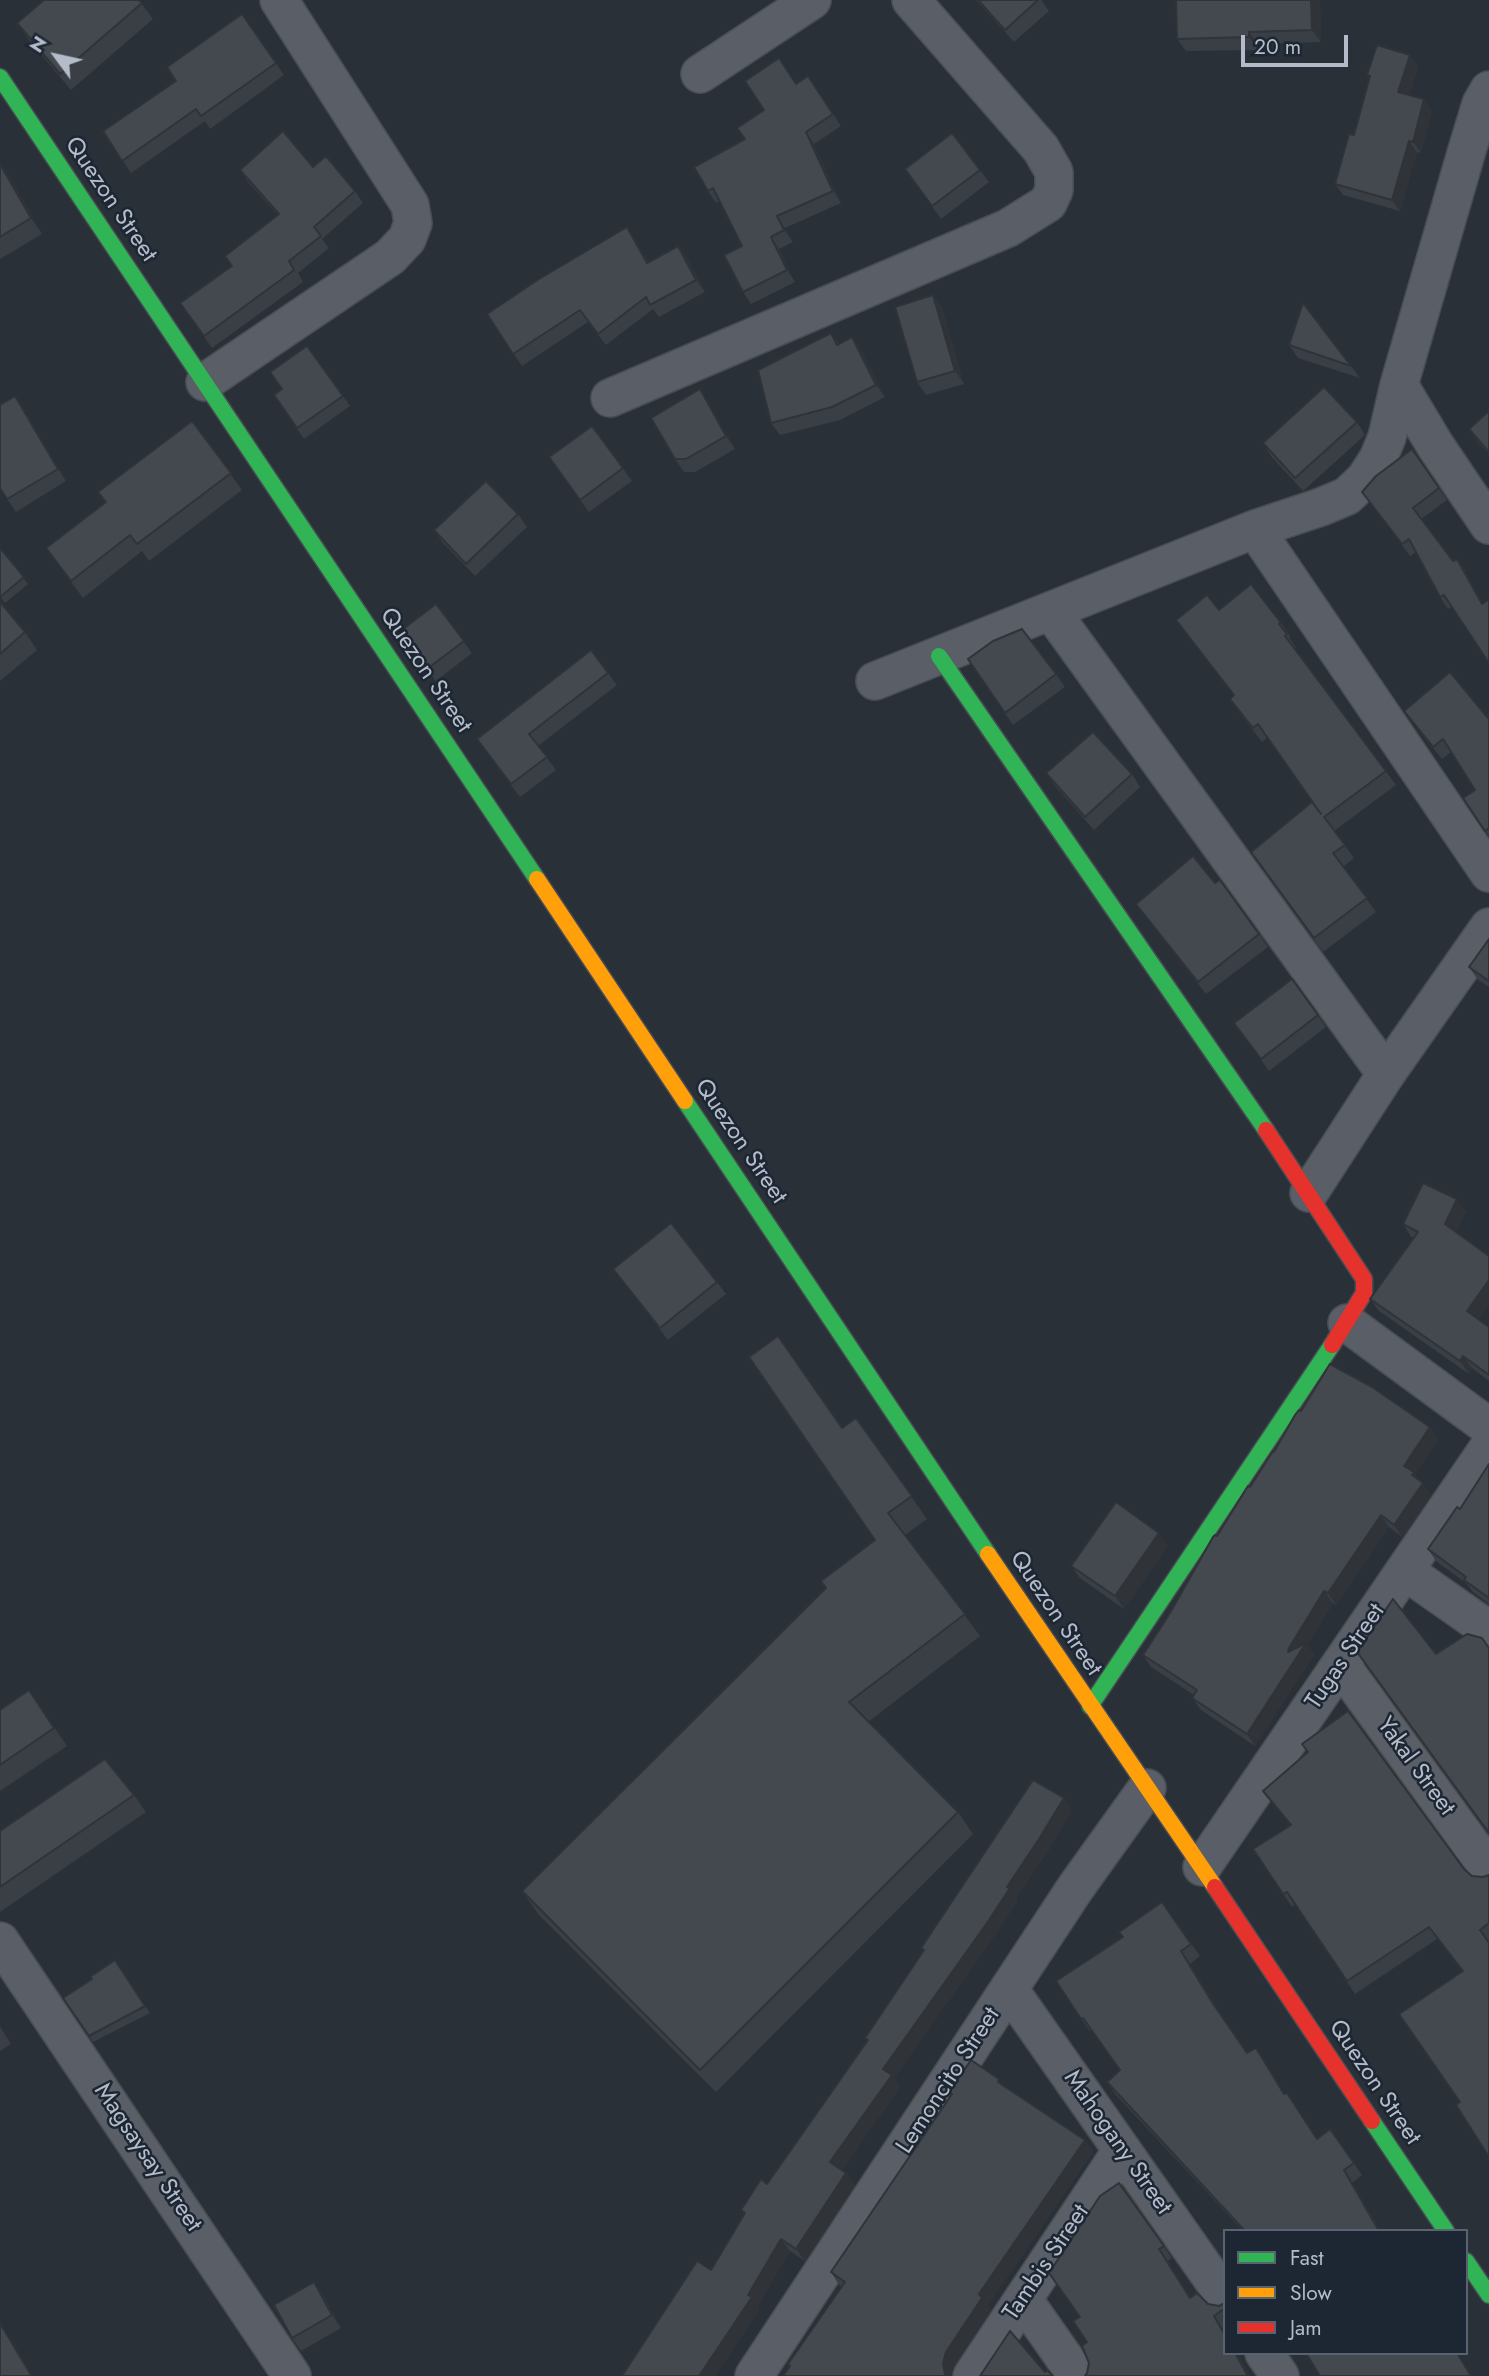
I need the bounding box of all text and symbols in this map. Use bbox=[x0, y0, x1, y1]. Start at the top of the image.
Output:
north arrow bbox=[21, 21, 91, 91]
scale bar bbox=[1244, 21, 1351, 65]
text: N bbox=[23, 31, 53, 58]
text: 20 m bbox=[1254, 32, 1301, 62]
street label: Quezon Street bbox=[58, 132, 162, 268]
street label: Quezon Street bbox=[373, 603, 477, 739]
street label: Quezon Street bbox=[688, 1074, 792, 1210]
street label: Quezon Street bbox=[1003, 1546, 1107, 1682]
street label: Tugas Street bbox=[1300, 1599, 1392, 1715]
street label: Yakal Street bbox=[1370, 1712, 1460, 1822]
street label: Lemoncito Street bbox=[891, 2002, 1007, 2160]
street label: Quezon Street bbox=[1322, 2015, 1426, 2151]
street label: Mahogany Street bbox=[1057, 2065, 1177, 2221]
street label: Magsaysay Street bbox=[87, 2078, 207, 2238]
street label: Tambis Street bbox=[998, 2200, 1096, 2326]
legend bbox=[1223, 2229, 1468, 2355]
text: Fast bbox=[1290, 2243, 1323, 2273]
text: Slow bbox=[1290, 2278, 1332, 2308]
text: Jam bbox=[1290, 2313, 1322, 2343]

